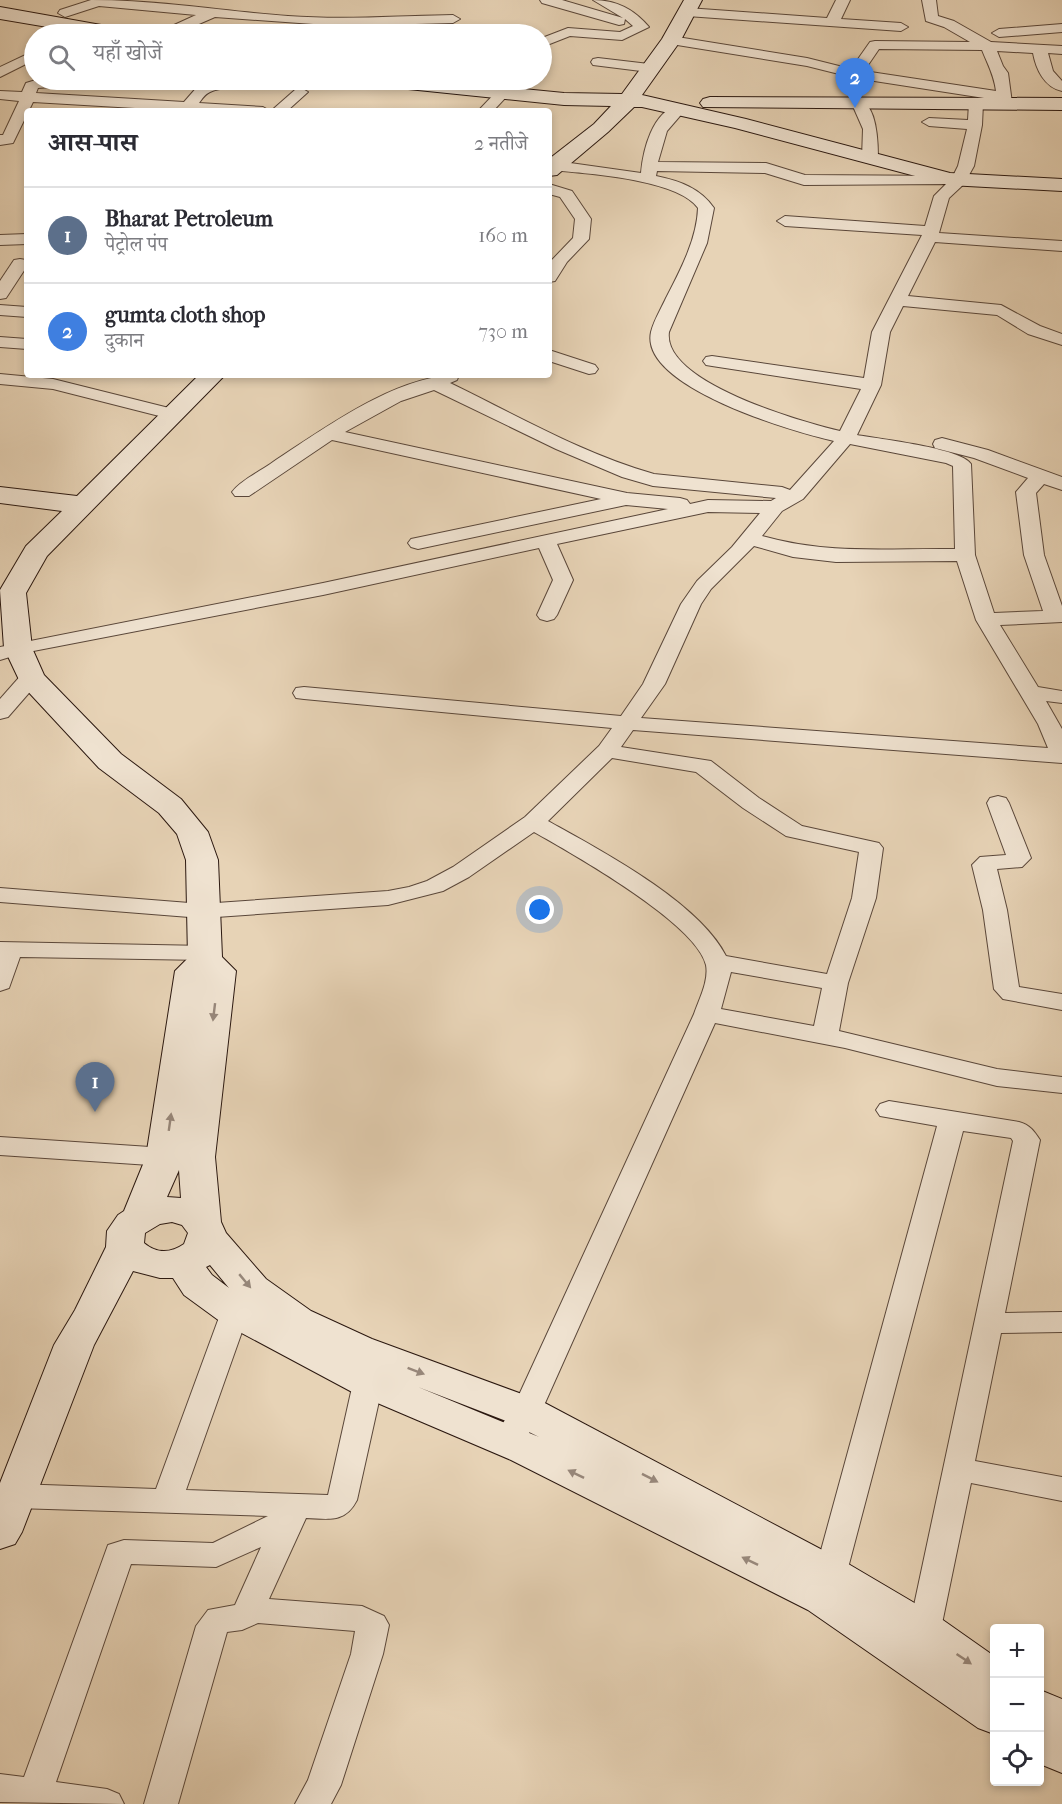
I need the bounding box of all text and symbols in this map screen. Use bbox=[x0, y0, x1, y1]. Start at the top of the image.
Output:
search box bbox=[24, 24, 552, 90]
text: यहाँ खोजें bbox=[93, 40, 162, 66]
icon: search bbox=[45, 41, 78, 74]
pin: 2 bbox=[836, 58, 874, 108]
text: आस-पास bbox=[48, 127, 137, 158]
text: 2 नतीजे bbox=[474, 132, 528, 155]
text: Bharat Petroleum bbox=[105, 206, 273, 232]
text: 1 bbox=[64, 224, 71, 247]
text: 160 m bbox=[478, 224, 528, 247]
text: पेट्रोल पंप bbox=[105, 233, 168, 256]
text: gumta cloth shop bbox=[105, 302, 265, 328]
text: 2 bbox=[62, 320, 73, 343]
text: 730 m bbox=[478, 320, 528, 343]
text: दुकान bbox=[105, 329, 144, 352]
your location bbox=[525, 895, 554, 924]
one-way arrow bbox=[209, 1003, 218, 1022]
pin: 1 bbox=[76, 1062, 115, 1112]
one-way arrow bbox=[165, 1113, 174, 1132]
one-way arrow bbox=[238, 1273, 251, 1288]
one-way arrow bbox=[407, 1366, 425, 1376]
one-way arrow bbox=[567, 1469, 584, 1479]
one-way arrow bbox=[642, 1473, 659, 1483]
one-way arrow bbox=[742, 1556, 759, 1566]
map controls bbox=[990, 1624, 1044, 1786]
button: + bbox=[990, 1624, 1044, 1678]
one-way arrow bbox=[956, 1653, 972, 1665]
button: − bbox=[990, 1678, 1044, 1732]
button: locate bbox=[990, 1732, 1044, 1786]

